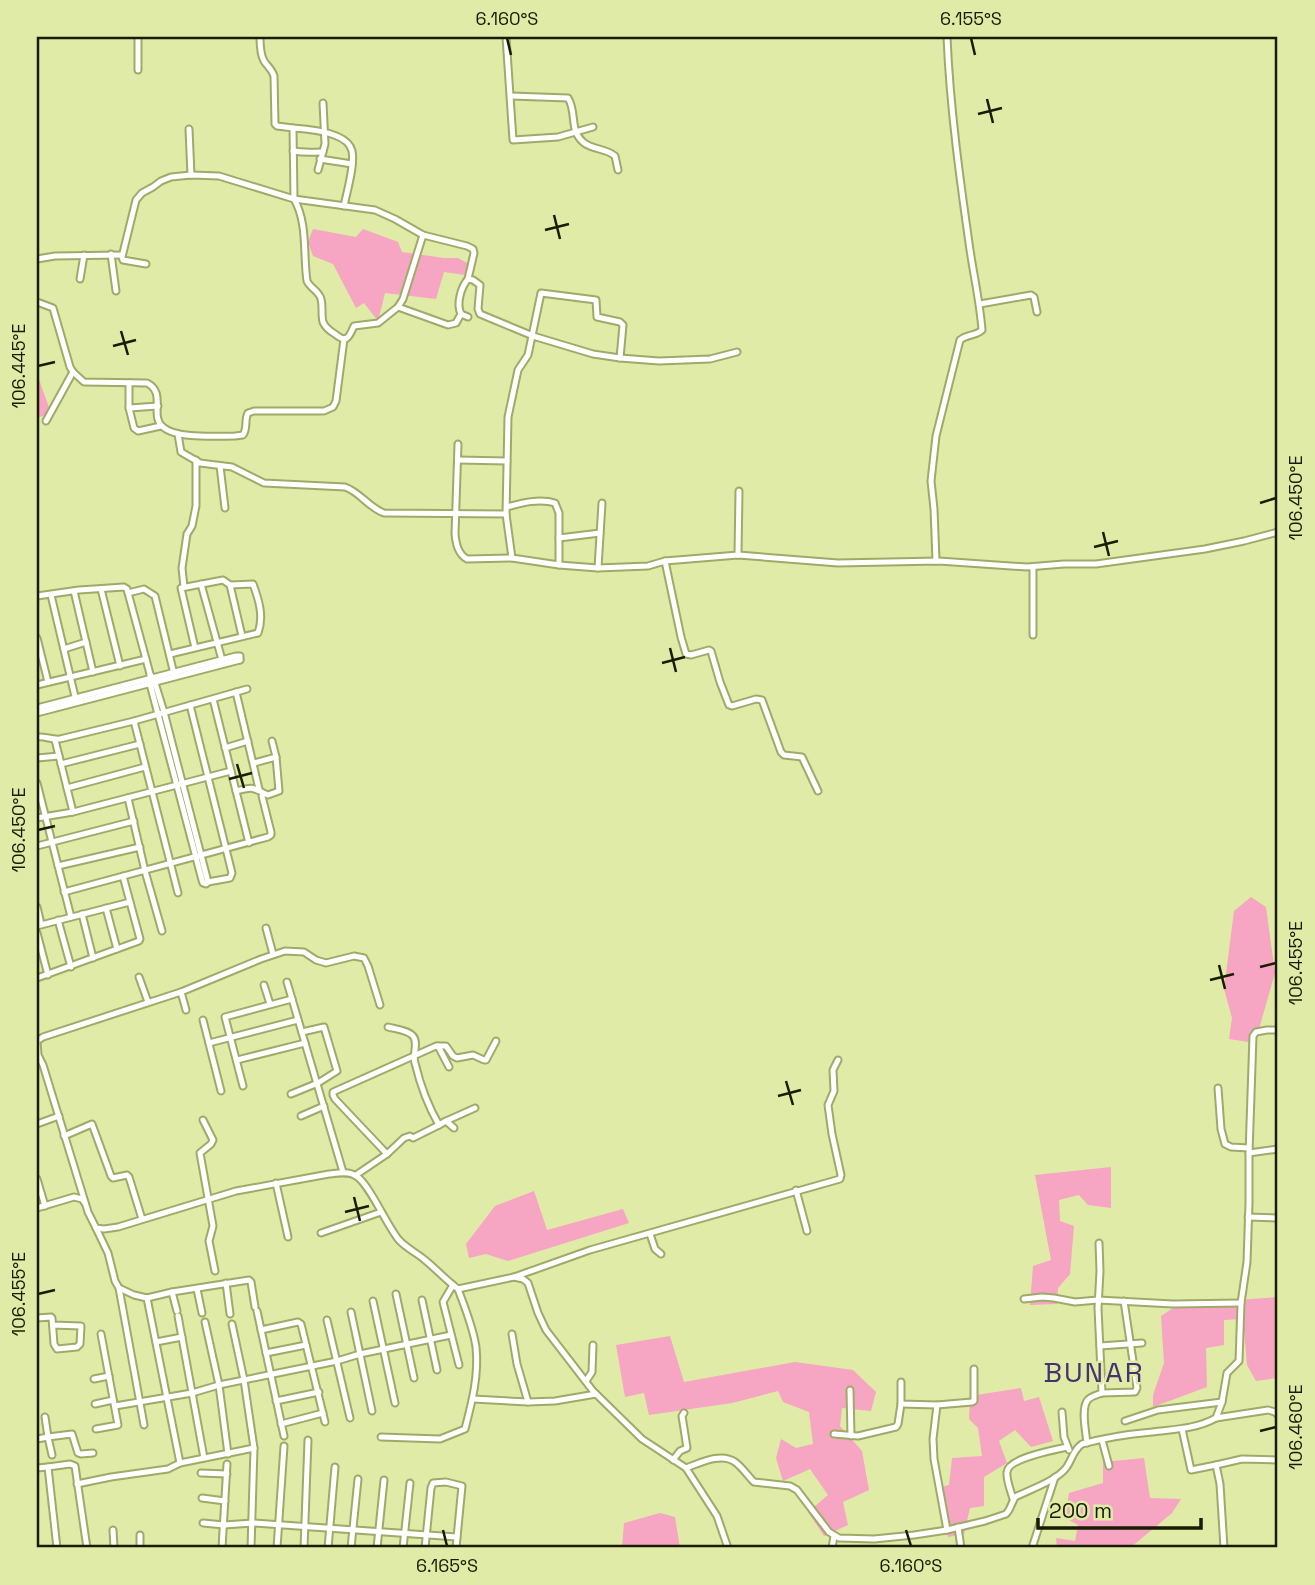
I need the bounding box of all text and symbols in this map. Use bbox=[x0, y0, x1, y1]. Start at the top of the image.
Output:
text: 6.160°S bbox=[476, 7, 538, 30]
text: 6.155°S bbox=[940, 7, 1002, 30]
text: 106.445°E bbox=[7, 324, 30, 408]
text: 106.450°E bbox=[1284, 455, 1307, 541]
text: 106.450°E bbox=[7, 787, 30, 873]
text: 106.455°E bbox=[1284, 921, 1307, 1005]
text: 106.455°E bbox=[7, 1252, 30, 1336]
district label: BUNAR bbox=[1043, 1354, 1145, 1390]
text: 106.460°E bbox=[1284, 1384, 1307, 1470]
scale bar bbox=[1038, 1487, 1201, 1531]
text: 200 m bbox=[1049, 1497, 1112, 1524]
text: 6.165°S bbox=[416, 1554, 478, 1577]
text: 6.160°S bbox=[880, 1554, 942, 1577]

